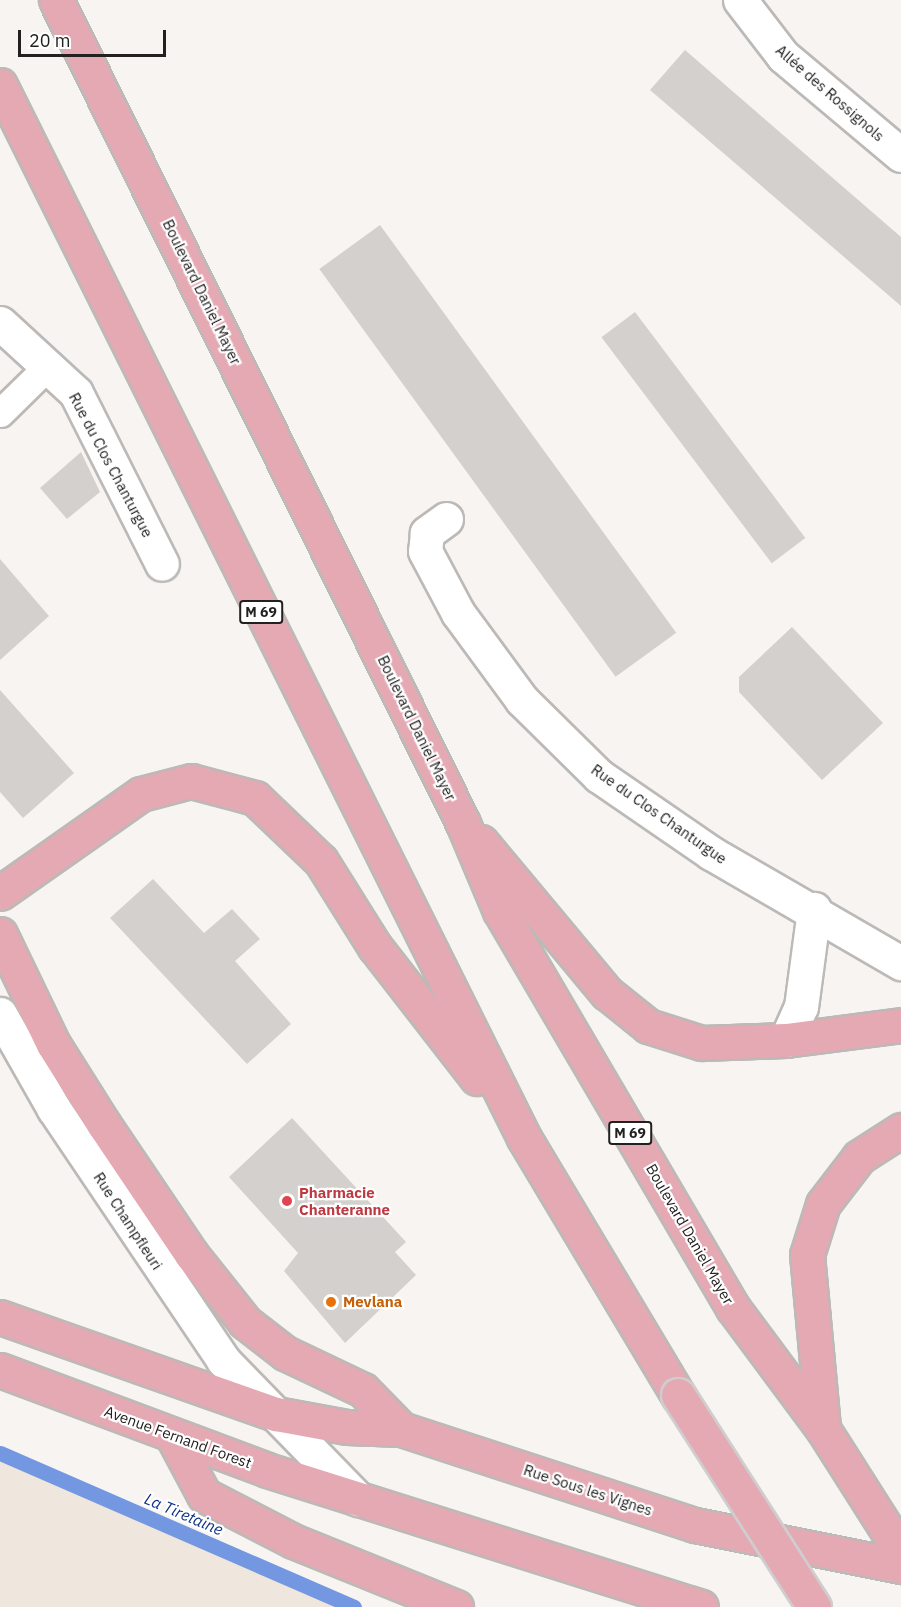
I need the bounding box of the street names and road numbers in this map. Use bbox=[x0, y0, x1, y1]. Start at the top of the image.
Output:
street label: Allée des Rossignols bbox=[772, 41, 888, 145]
street label: Boulevard Daniel Mayer bbox=[159, 216, 245, 368]
street label: Rue du Clos Chanturgue bbox=[65, 390, 157, 540]
road number: M 69 bbox=[238, 601, 284, 623]
street label: Boulevard Daniel Mayer bbox=[374, 652, 460, 804]
street label: Rue du Clos Chanturgue bbox=[588, 760, 730, 868]
road number: M 69 bbox=[608, 1122, 652, 1144]
street label: Boulevard Daniel Mayer bbox=[642, 1161, 738, 1307]
street label: Rue Champfleuri bbox=[90, 1169, 166, 1273]
street label: Avenue Fernand Forest bbox=[102, 1402, 254, 1472]
street label: Rue Sous les Vignes bbox=[521, 1461, 655, 1519]

